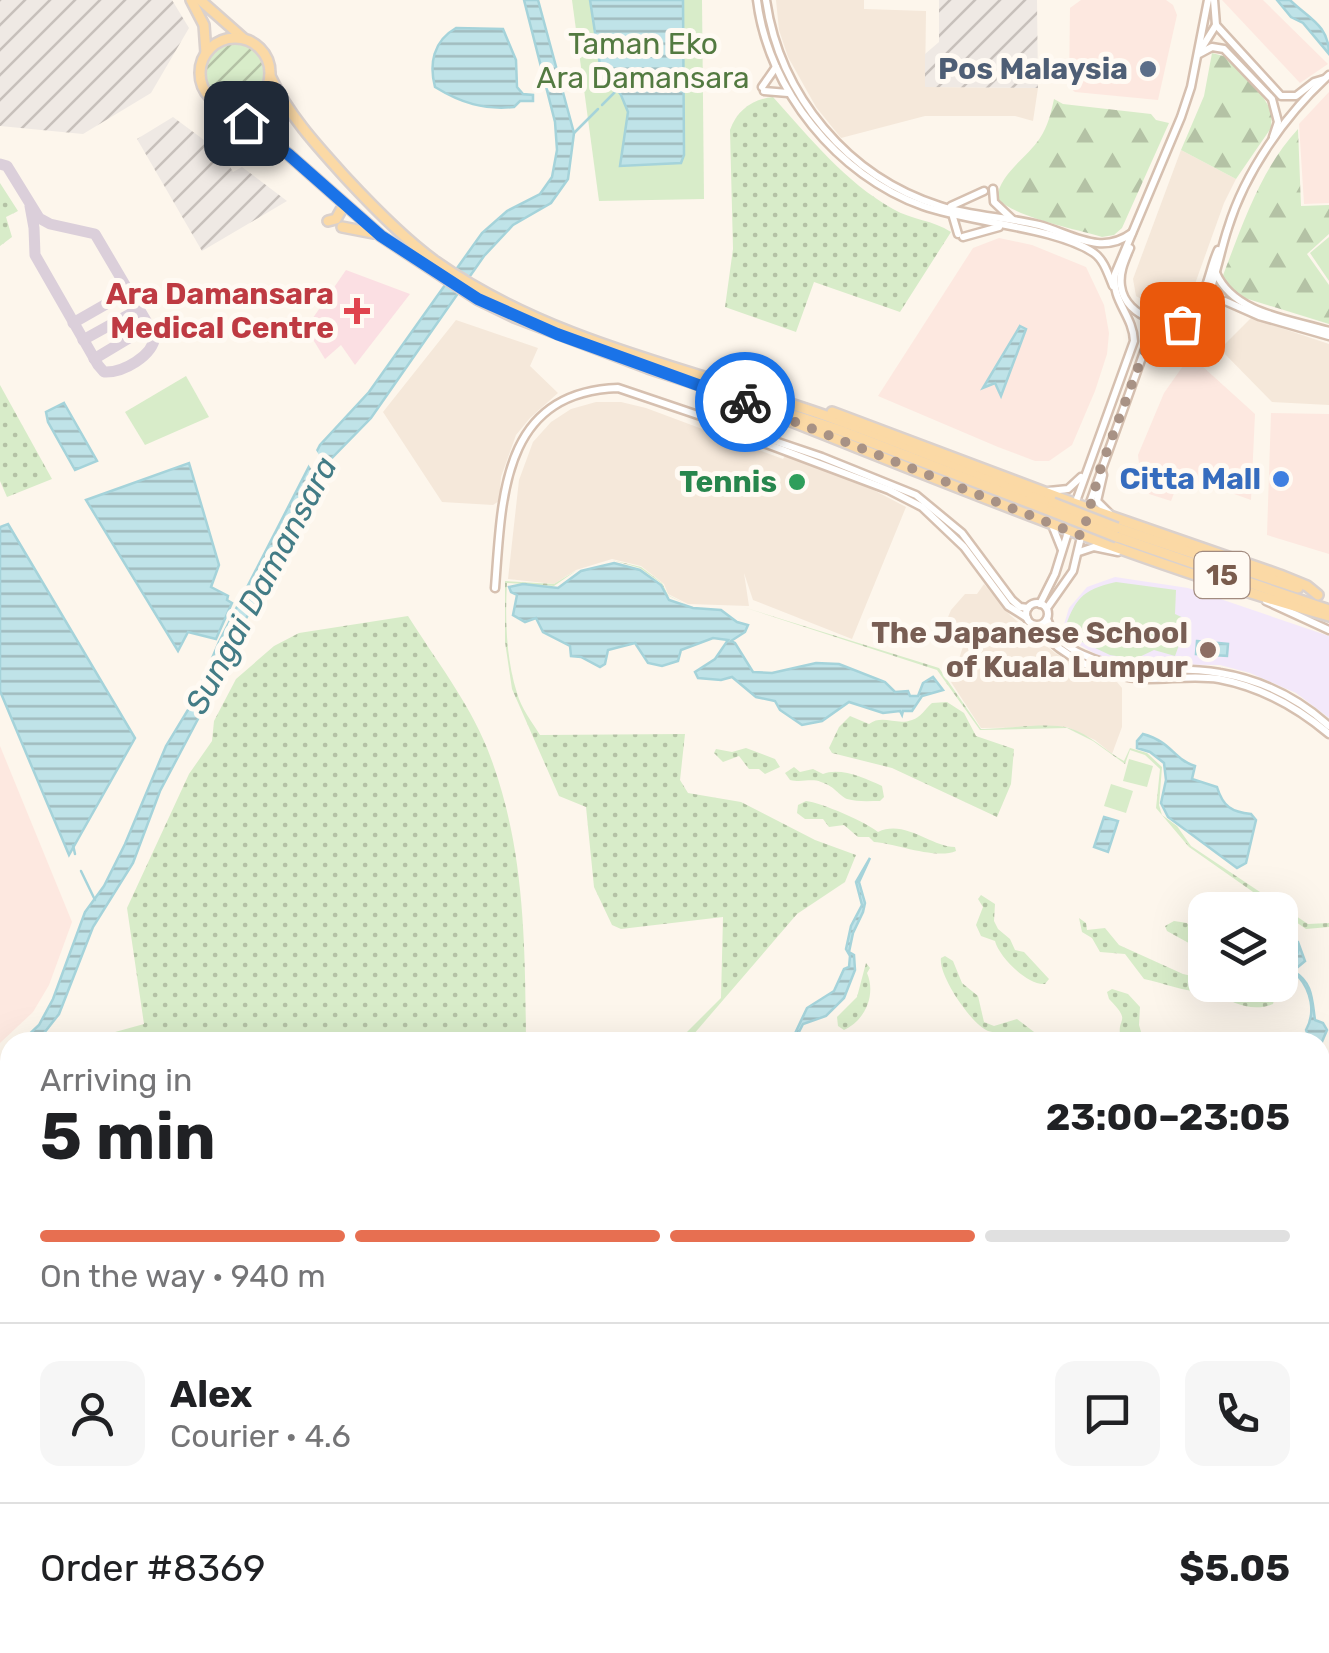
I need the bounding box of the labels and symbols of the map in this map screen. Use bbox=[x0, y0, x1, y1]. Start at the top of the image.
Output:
park label: Taman Eko Ara Damansara bbox=[536, 26, 750, 96]
place label: Pos Malaysia bbox=[938, 51, 1128, 87]
marker: Pos Malaysia bbox=[1137, 58, 1159, 80]
pin bbox=[204, 81, 289, 166]
place label: Ara Damansara Medical Centre bbox=[106, 276, 334, 346]
pin bbox=[1140, 282, 1225, 367]
marker: Ara Damansara Medical Centre bbox=[344, 298, 370, 324]
courier bbox=[695, 352, 795, 452]
water label: Sungai Damansara bbox=[177, 450, 345, 720]
place label: Citta Mall bbox=[1120, 461, 1261, 497]
place label: Tennis bbox=[679, 464, 777, 500]
marker: Citta Mall bbox=[1270, 468, 1292, 490]
marker: Tennis bbox=[786, 471, 808, 493]
road number: 15 bbox=[1194, 552, 1250, 598]
place label: The Japanese School of Kuala Lumpur bbox=[871, 615, 1188, 685]
marker: The Japanese School of Kuala Lumpur bbox=[1197, 639, 1219, 661]

